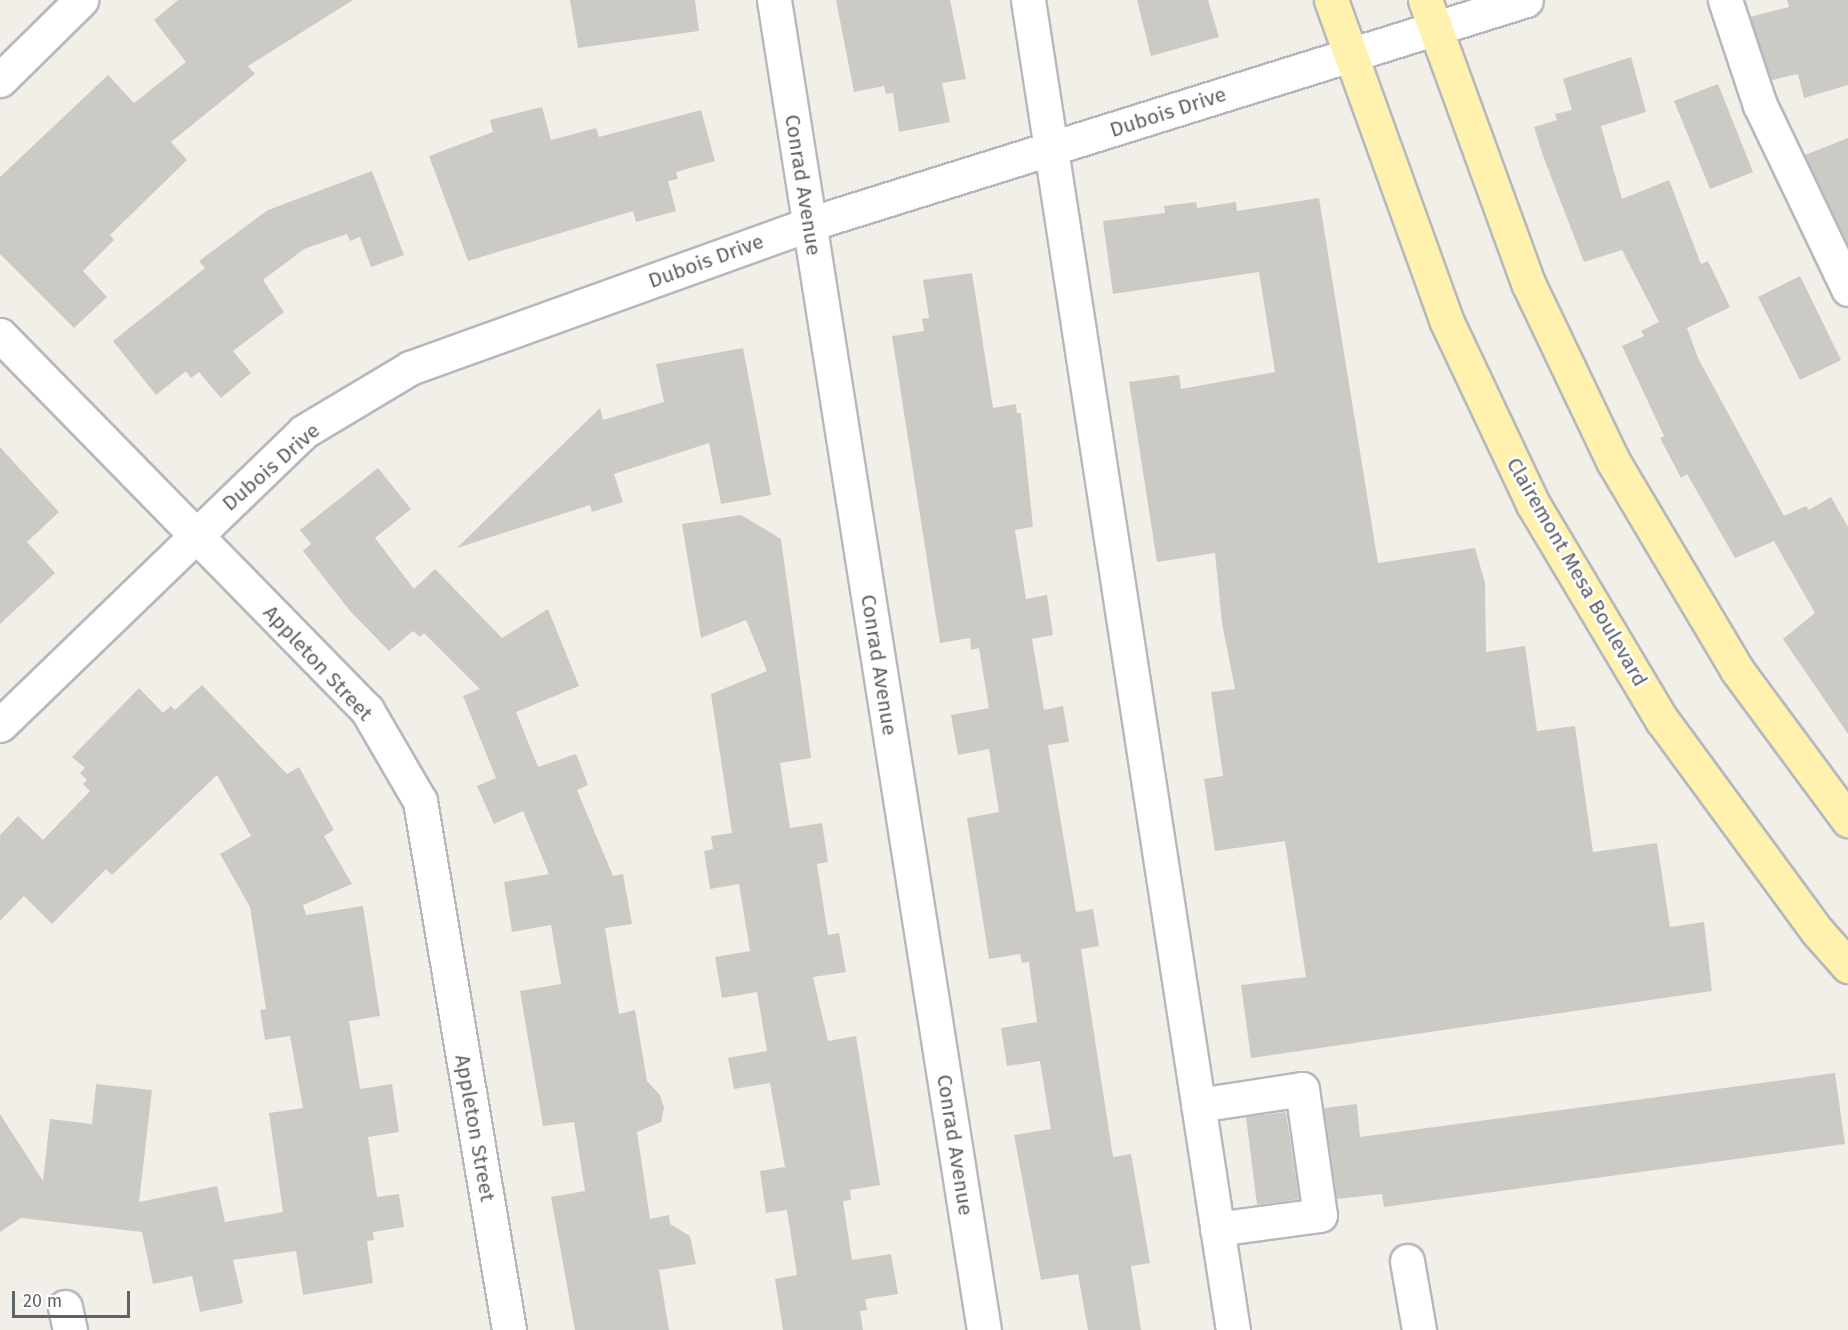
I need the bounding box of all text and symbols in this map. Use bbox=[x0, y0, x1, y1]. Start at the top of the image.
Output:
street label: Dubois Drive bbox=[1107, 81, 1229, 143]
street label: Conrad Avenue bbox=[779, 113, 827, 257]
street label: Dubois Drive bbox=[645, 228, 767, 294]
street label: Dubois Drive bbox=[217, 418, 325, 516]
street label: Clairemont Mesa Boulevard bbox=[1501, 453, 1653, 691]
street label: Conrad Avenue bbox=[855, 593, 903, 737]
street label: Appleton Street bbox=[258, 600, 378, 726]
street label: Appleton Street bbox=[450, 1053, 500, 1203]
street label: Conrad Avenue bbox=[931, 1073, 979, 1217]
scale bar bbox=[15, 1279, 134, 1317]
text: 20 m bbox=[23, 1290, 62, 1312]

